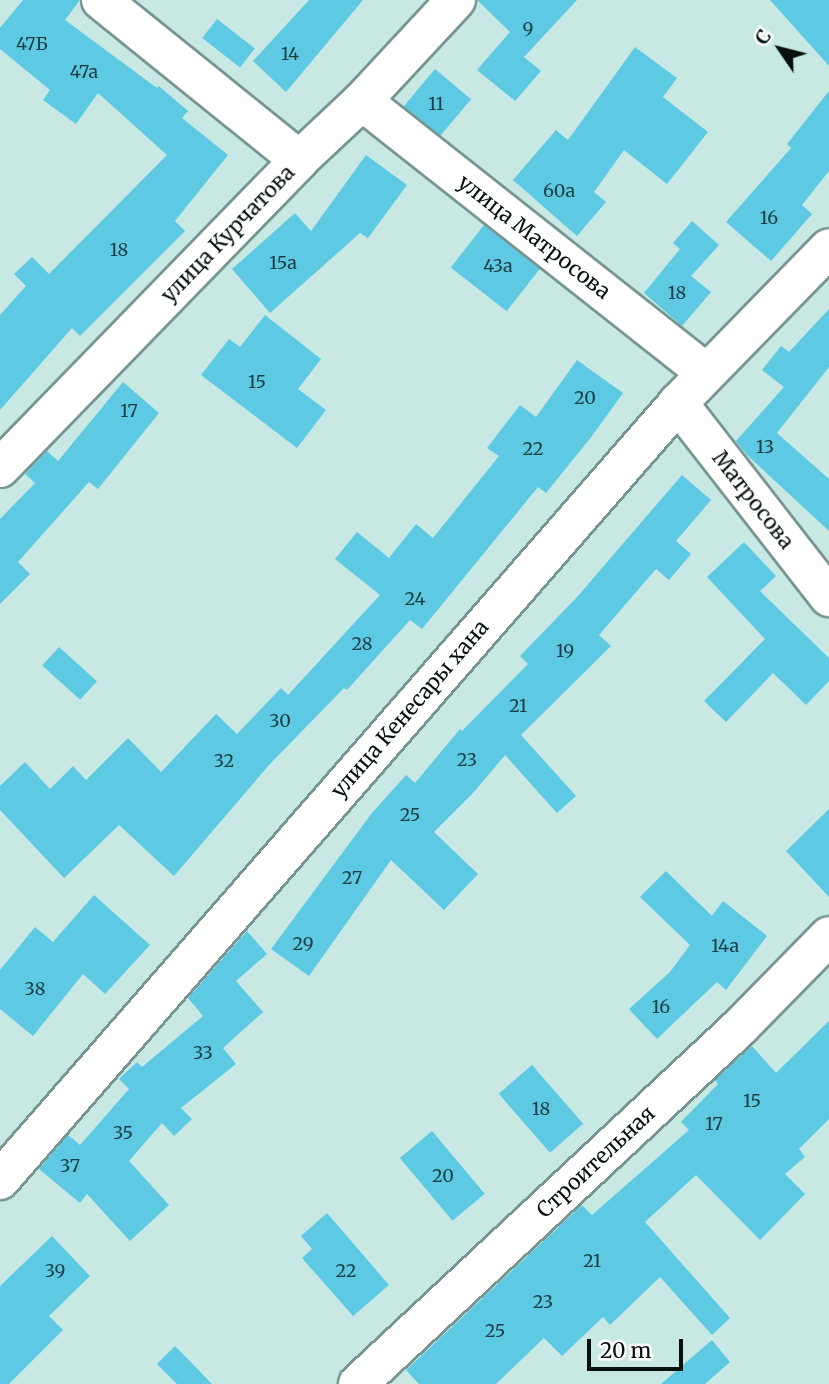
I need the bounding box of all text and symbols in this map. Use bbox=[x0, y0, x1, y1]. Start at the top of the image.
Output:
north arrow bbox=[745, 14, 815, 84]
house number: 9 bbox=[523, 18, 533, 40]
text: С bbox=[749, 25, 776, 49]
house number: 47Б bbox=[16, 33, 48, 55]
house number: 14 bbox=[281, 43, 299, 65]
house number: 47а bbox=[70, 61, 98, 83]
house number: 11 bbox=[428, 93, 444, 115]
street label: улица Курчатова bbox=[156, 160, 300, 308]
street label: улица Матросова bbox=[453, 170, 615, 304]
house number: 60а bbox=[543, 180, 575, 202]
house number: 16 bbox=[760, 207, 778, 229]
house number: 18 bbox=[110, 239, 128, 261]
house number: 15а bbox=[269, 252, 297, 274]
house number: 43а bbox=[483, 255, 513, 277]
house number: 18 bbox=[668, 282, 686, 304]
house number: 15 bbox=[248, 371, 266, 393]
house number: 20 bbox=[574, 387, 596, 409]
house number: 17 bbox=[120, 400, 138, 422]
house number: 13 bbox=[756, 436, 774, 458]
house number: 22 bbox=[522, 438, 544, 460]
street label: Матросова bbox=[707, 446, 799, 554]
house number: 24 bbox=[404, 588, 426, 610]
street label: улица Кенесары хана bbox=[326, 615, 494, 803]
house number: 28 bbox=[351, 633, 373, 655]
house number: 19 bbox=[556, 640, 574, 662]
house number: 21 bbox=[509, 695, 527, 717]
house number: 30 bbox=[269, 710, 291, 732]
house number: 23 bbox=[457, 749, 477, 771]
house number: 32 bbox=[214, 750, 234, 772]
house number: 25 bbox=[400, 804, 420, 826]
house number: 27 bbox=[342, 867, 362, 889]
house number: 29 bbox=[292, 933, 314, 955]
house number: 14а bbox=[711, 935, 739, 957]
house number: 38 bbox=[25, 978, 45, 1000]
house number: 16 bbox=[652, 996, 670, 1018]
house number: 33 bbox=[193, 1042, 213, 1064]
house number: 15 bbox=[743, 1090, 761, 1112]
house number: 18 bbox=[532, 1098, 550, 1120]
street label: Строительная bbox=[532, 1101, 660, 1223]
house number: 17 bbox=[705, 1113, 723, 1135]
house number: 35 bbox=[113, 1122, 133, 1144]
house number: 37 bbox=[60, 1155, 80, 1177]
house number: 20 bbox=[432, 1165, 454, 1187]
house number: 21 bbox=[583, 1250, 601, 1272]
house number: 39 bbox=[45, 1260, 65, 1282]
house number: 22 bbox=[335, 1260, 357, 1282]
house number: 23 bbox=[533, 1291, 553, 1313]
house number: 25 bbox=[485, 1320, 505, 1342]
scale bar bbox=[591, 1324, 687, 1368]
text: 20 m bbox=[600, 1337, 651, 1364]

